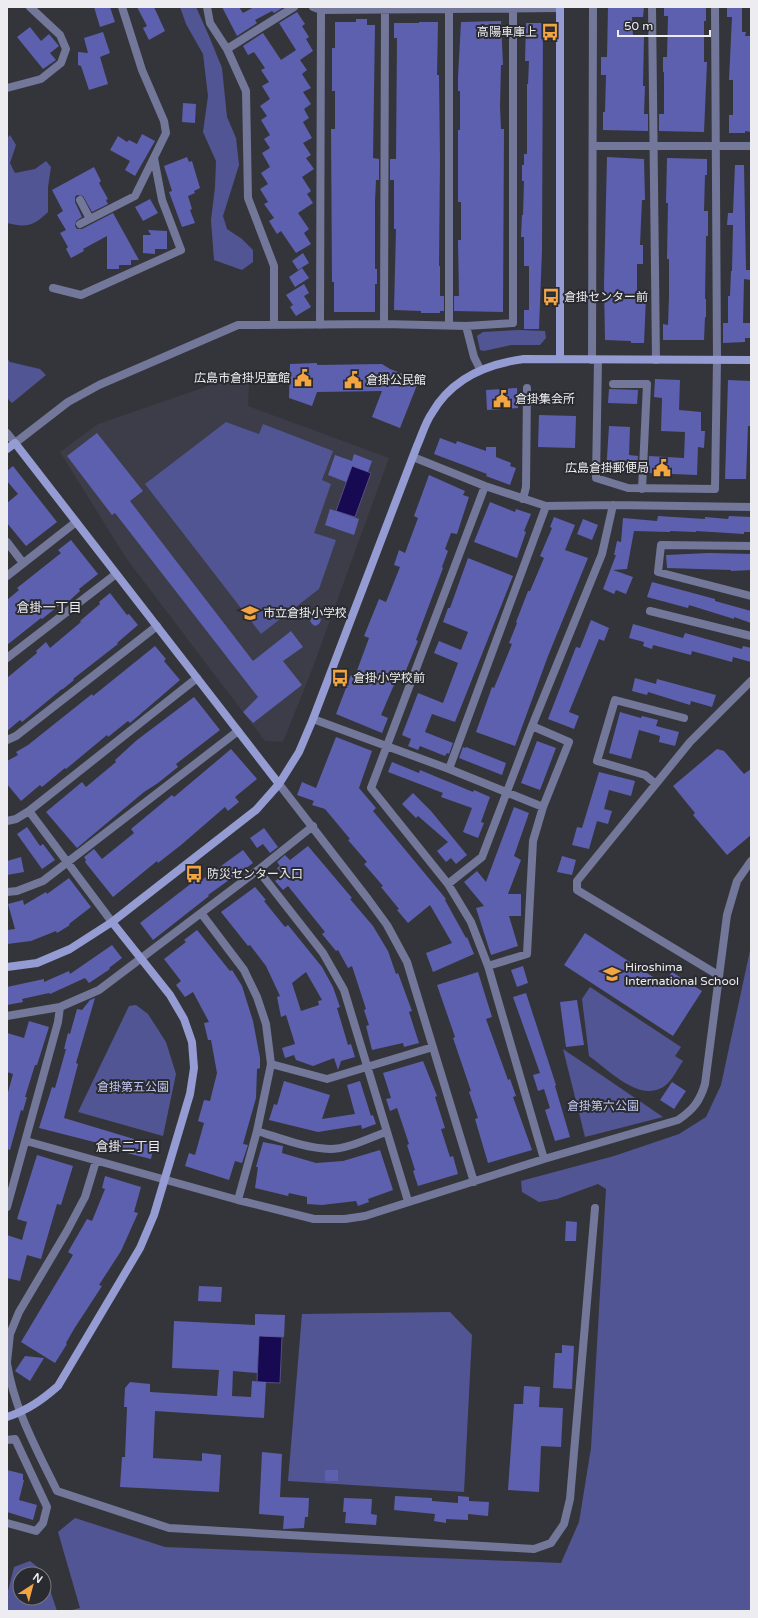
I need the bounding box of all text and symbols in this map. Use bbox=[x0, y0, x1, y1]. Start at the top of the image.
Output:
scale bar bbox=[618, 12, 710, 38]
text: 50 m bbox=[624, 19, 653, 33]
bus stop icon: 高陽車庫上 bbox=[540, 22, 560, 42]
place label: 高陽車庫上 bbox=[477, 25, 537, 39]
bus stop icon: 倉掛センター前 bbox=[541, 287, 561, 307]
place label: 倉掛センター前 bbox=[564, 290, 648, 304]
public building icon: 広島市倉掛児童館 bbox=[293, 368, 313, 388]
public building icon: 倉掛公民館 bbox=[343, 370, 363, 390]
place label: 広島市倉掛児童館 bbox=[194, 371, 290, 385]
place label: 倉掛公民館 bbox=[366, 373, 426, 387]
public building icon: 倉掛集会所 bbox=[492, 389, 512, 409]
place label: 倉掛集会所 bbox=[515, 392, 575, 406]
public building icon: 広島倉掛郵便局 bbox=[652, 458, 672, 478]
place label: 広島倉掛郵便局 bbox=[565, 461, 649, 475]
district label: 倉掛一丁目 bbox=[16, 600, 82, 616]
school or university icon: 市立倉掛小学校 bbox=[240, 603, 260, 623]
place label: 市立倉掛小学校 bbox=[263, 606, 347, 620]
bus stop icon: 倉掛小学校前 bbox=[330, 668, 350, 688]
place label: 倉掛小学校前 bbox=[353, 671, 425, 685]
bus stop icon: 防災センター入口 bbox=[184, 864, 204, 884]
place label: 防災センター入口 bbox=[207, 867, 303, 881]
place label: Hiroshima International School bbox=[625, 960, 739, 988]
school or university icon: Hiroshima International School bbox=[602, 964, 622, 984]
park label: 倉掛第五公園 bbox=[97, 1080, 169, 1094]
park label: 倉掛第六公園 bbox=[567, 1099, 639, 1113]
district label: 倉掛二丁目 bbox=[95, 1139, 161, 1155]
north arrow bbox=[12, 1566, 52, 1606]
text: N bbox=[30, 1570, 45, 1586]

